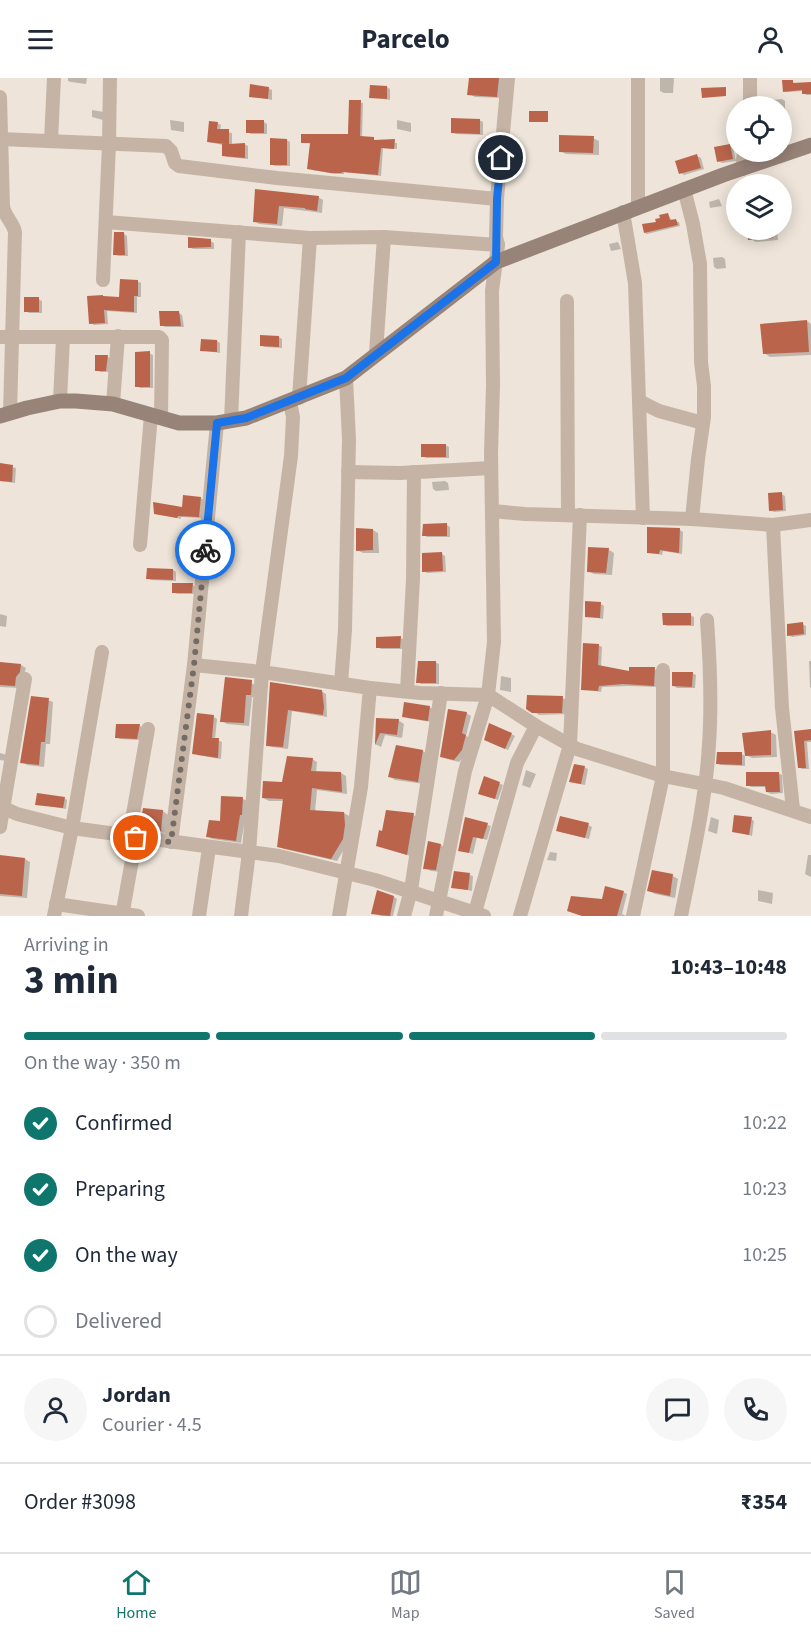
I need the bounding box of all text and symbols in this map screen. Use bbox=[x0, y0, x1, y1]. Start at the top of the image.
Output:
text: Parcelo bbox=[361, 20, 450, 59]
icon: menu bbox=[24, 23, 57, 56]
icon: person bbox=[754, 23, 787, 56]
map controls bbox=[726, 96, 792, 240]
button: locate bbox=[726, 96, 792, 162]
pin bbox=[475, 132, 526, 183]
icon: home bbox=[484, 141, 517, 174]
button: layers bbox=[726, 174, 792, 240]
courier bbox=[175, 520, 235, 580]
icon: bike bbox=[189, 534, 222, 567]
pin bbox=[110, 812, 161, 863]
icon: bag bbox=[119, 821, 152, 854]
text: Arriving in bbox=[24, 931, 109, 959]
text: 10:43–10:48 bbox=[670, 951, 787, 983]
text: 3 min bbox=[24, 953, 119, 1009]
text: On the way · 350 m bbox=[24, 1049, 181, 1077]
icon: check bbox=[24, 1107, 57, 1140]
text: Confirmed bbox=[75, 1107, 172, 1139]
text: 10:22 bbox=[742, 1109, 787, 1137]
icon: check bbox=[24, 1173, 57, 1206]
text: Preparing bbox=[75, 1173, 165, 1205]
text: 10:23 bbox=[742, 1175, 787, 1203]
icon: check bbox=[24, 1239, 57, 1272]
text: On the way bbox=[75, 1239, 178, 1271]
text: 10:25 bbox=[742, 1241, 787, 1269]
text: Delivered bbox=[75, 1305, 162, 1337]
button: person bbox=[24, 1378, 87, 1441]
button: chat bbox=[646, 1378, 709, 1441]
button: phone bbox=[724, 1378, 787, 1441]
text: Jordan bbox=[102, 1379, 171, 1411]
text: Courier · 4.5 bbox=[102, 1411, 202, 1439]
text: Order #3098 bbox=[24, 1486, 136, 1518]
text: ₹354 bbox=[741, 1486, 787, 1518]
tab: Home bbox=[116, 1566, 156, 1624]
tab: Map bbox=[389, 1566, 422, 1624]
tab: Saved bbox=[654, 1566, 695, 1624]

